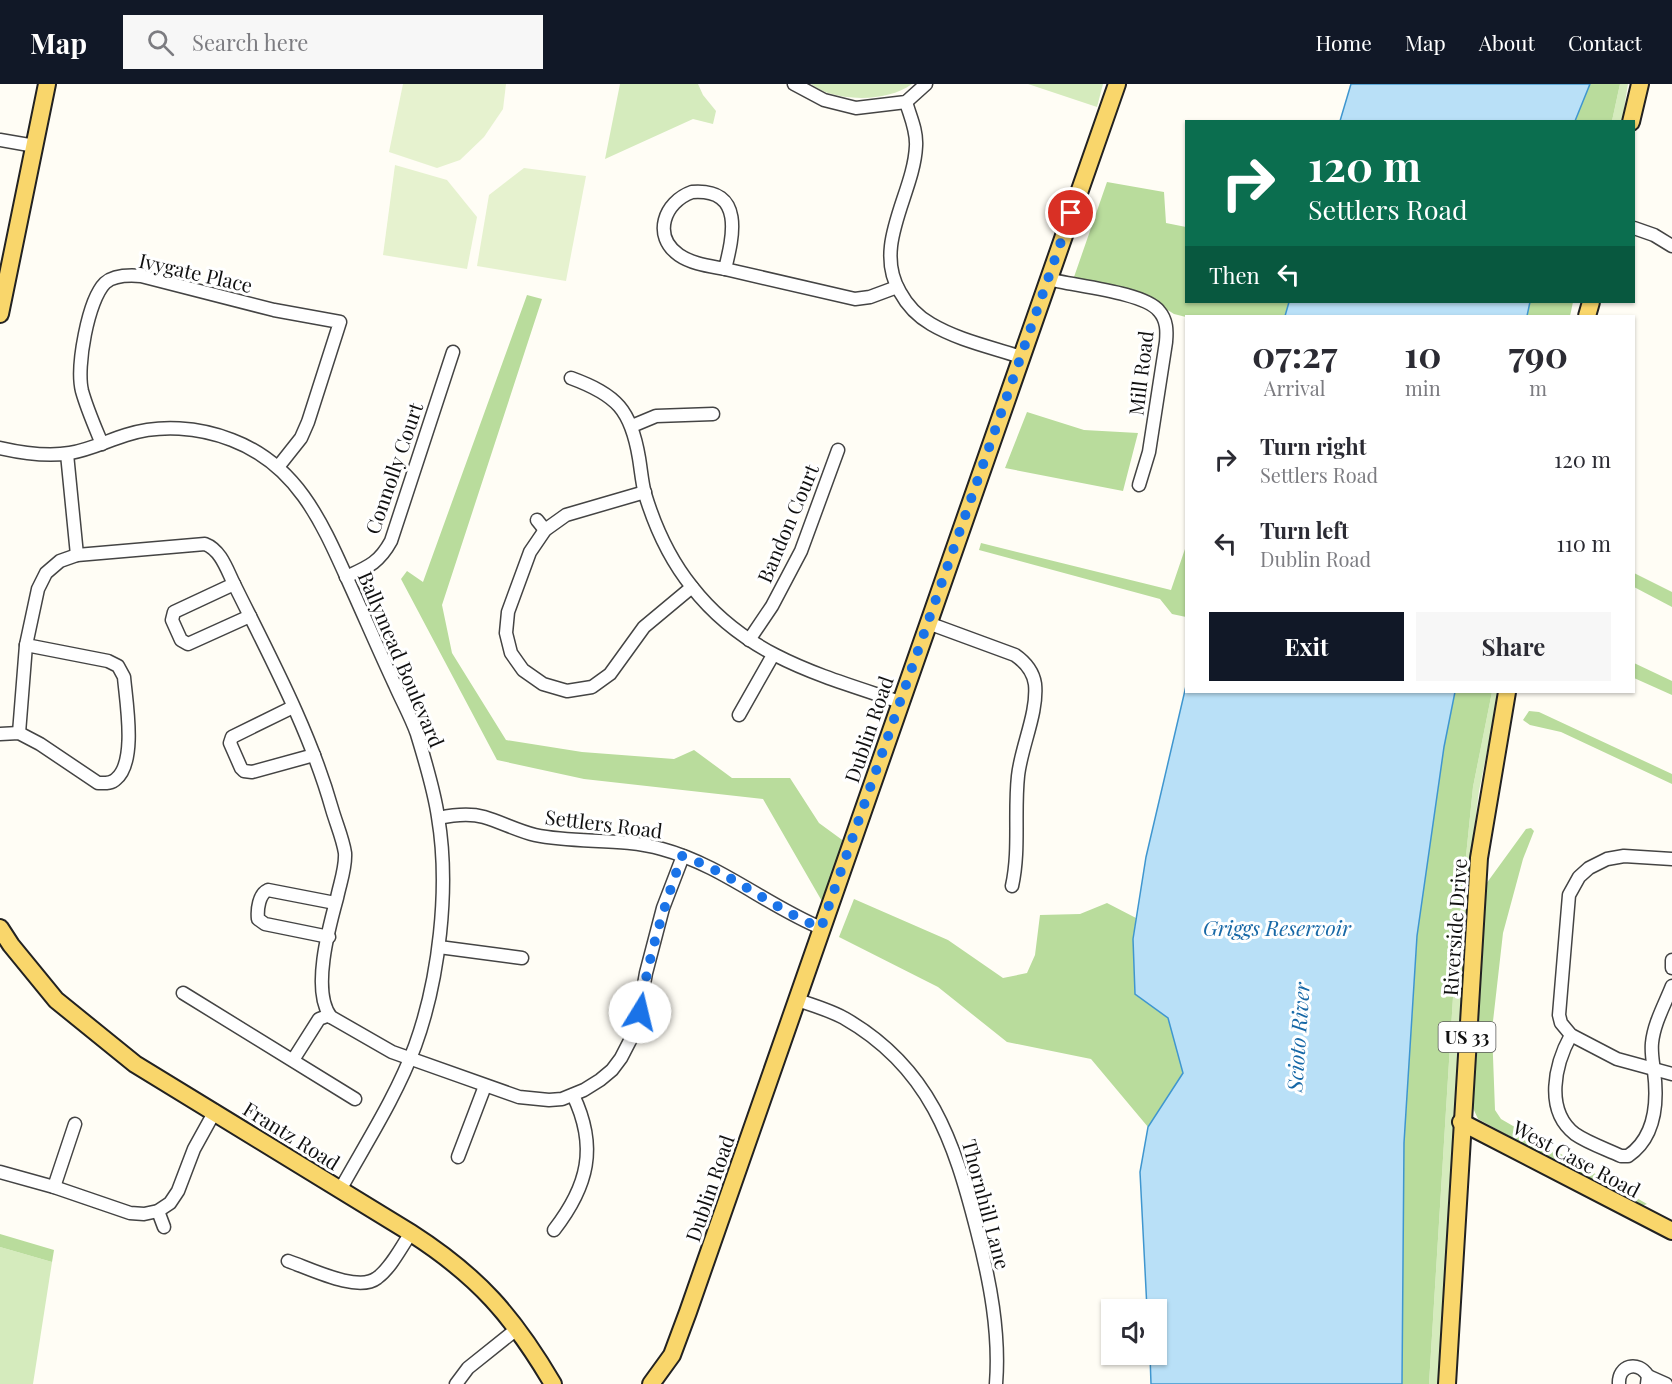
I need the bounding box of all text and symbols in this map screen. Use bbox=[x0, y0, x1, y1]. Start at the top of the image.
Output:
search box bbox=[123, 15, 543, 69]
text: Map bbox=[30, 24, 87, 61]
icon: search bbox=[144, 26, 177, 59]
text: Search here bbox=[192, 27, 308, 57]
text: Home bbox=[1316, 28, 1372, 56]
text: Map bbox=[1405, 28, 1446, 56]
text: About bbox=[1479, 28, 1535, 56]
text: Contact bbox=[1568, 28, 1642, 56]
text: 120 m bbox=[1308, 137, 1421, 193]
icon: right bbox=[1209, 144, 1287, 222]
pin bbox=[1045, 187, 1096, 238]
text: Settlers Road bbox=[1308, 191, 1468, 227]
icon: arrive bbox=[1054, 196, 1087, 229]
street label: Ivygate Place bbox=[137, 246, 255, 298]
icon: left bbox=[1272, 258, 1305, 291]
text: Then bbox=[1209, 260, 1260, 290]
street label: Mill Road bbox=[1121, 329, 1159, 417]
text: 07:27 bbox=[1252, 329, 1337, 377]
text: 10 bbox=[1404, 329, 1441, 377]
text: 790 bbox=[1508, 329, 1568, 377]
text: Arrival bbox=[1264, 374, 1325, 401]
text: min bbox=[1405, 374, 1441, 401]
text: m bbox=[1529, 374, 1547, 401]
street label: Connolly Court bbox=[358, 398, 428, 537]
text: Turn right bbox=[1260, 431, 1366, 461]
icon: right bbox=[1209, 443, 1242, 476]
text: 120 m bbox=[1554, 444, 1611, 474]
street label: Bandon Court bbox=[750, 459, 824, 586]
text: Settlers Road bbox=[1260, 461, 1378, 488]
text: Turn left bbox=[1260, 515, 1349, 545]
icon: left bbox=[1209, 527, 1242, 560]
text: 110 m bbox=[1557, 528, 1611, 558]
text: Dublin Road bbox=[1260, 545, 1371, 572]
street label: Ballymead Boulevard bbox=[353, 567, 451, 751]
button: Exit bbox=[1209, 612, 1404, 681]
button: Share bbox=[1416, 612, 1611, 681]
street label: Dublin Road bbox=[837, 672, 899, 786]
street label: Settlers Road bbox=[544, 802, 665, 844]
street label: Riverside Drive bbox=[1436, 857, 1472, 997]
water label: Griggs Reservoir bbox=[1203, 913, 1352, 941]
position arrow bbox=[608, 980, 672, 1044]
water label: Scioto River bbox=[1279, 980, 1315, 1094]
road number: US 33 bbox=[1438, 1022, 1496, 1052]
street label: Frantz Road bbox=[239, 1095, 346, 1176]
street label: West Case Road bbox=[1508, 1113, 1646, 1203]
street label: Dublin Road bbox=[678, 1131, 740, 1245]
street label: Thornhill Lane bbox=[957, 1136, 1017, 1272]
map controls bbox=[1101, 1299, 1167, 1365]
button: sound bbox=[1101, 1299, 1167, 1365]

